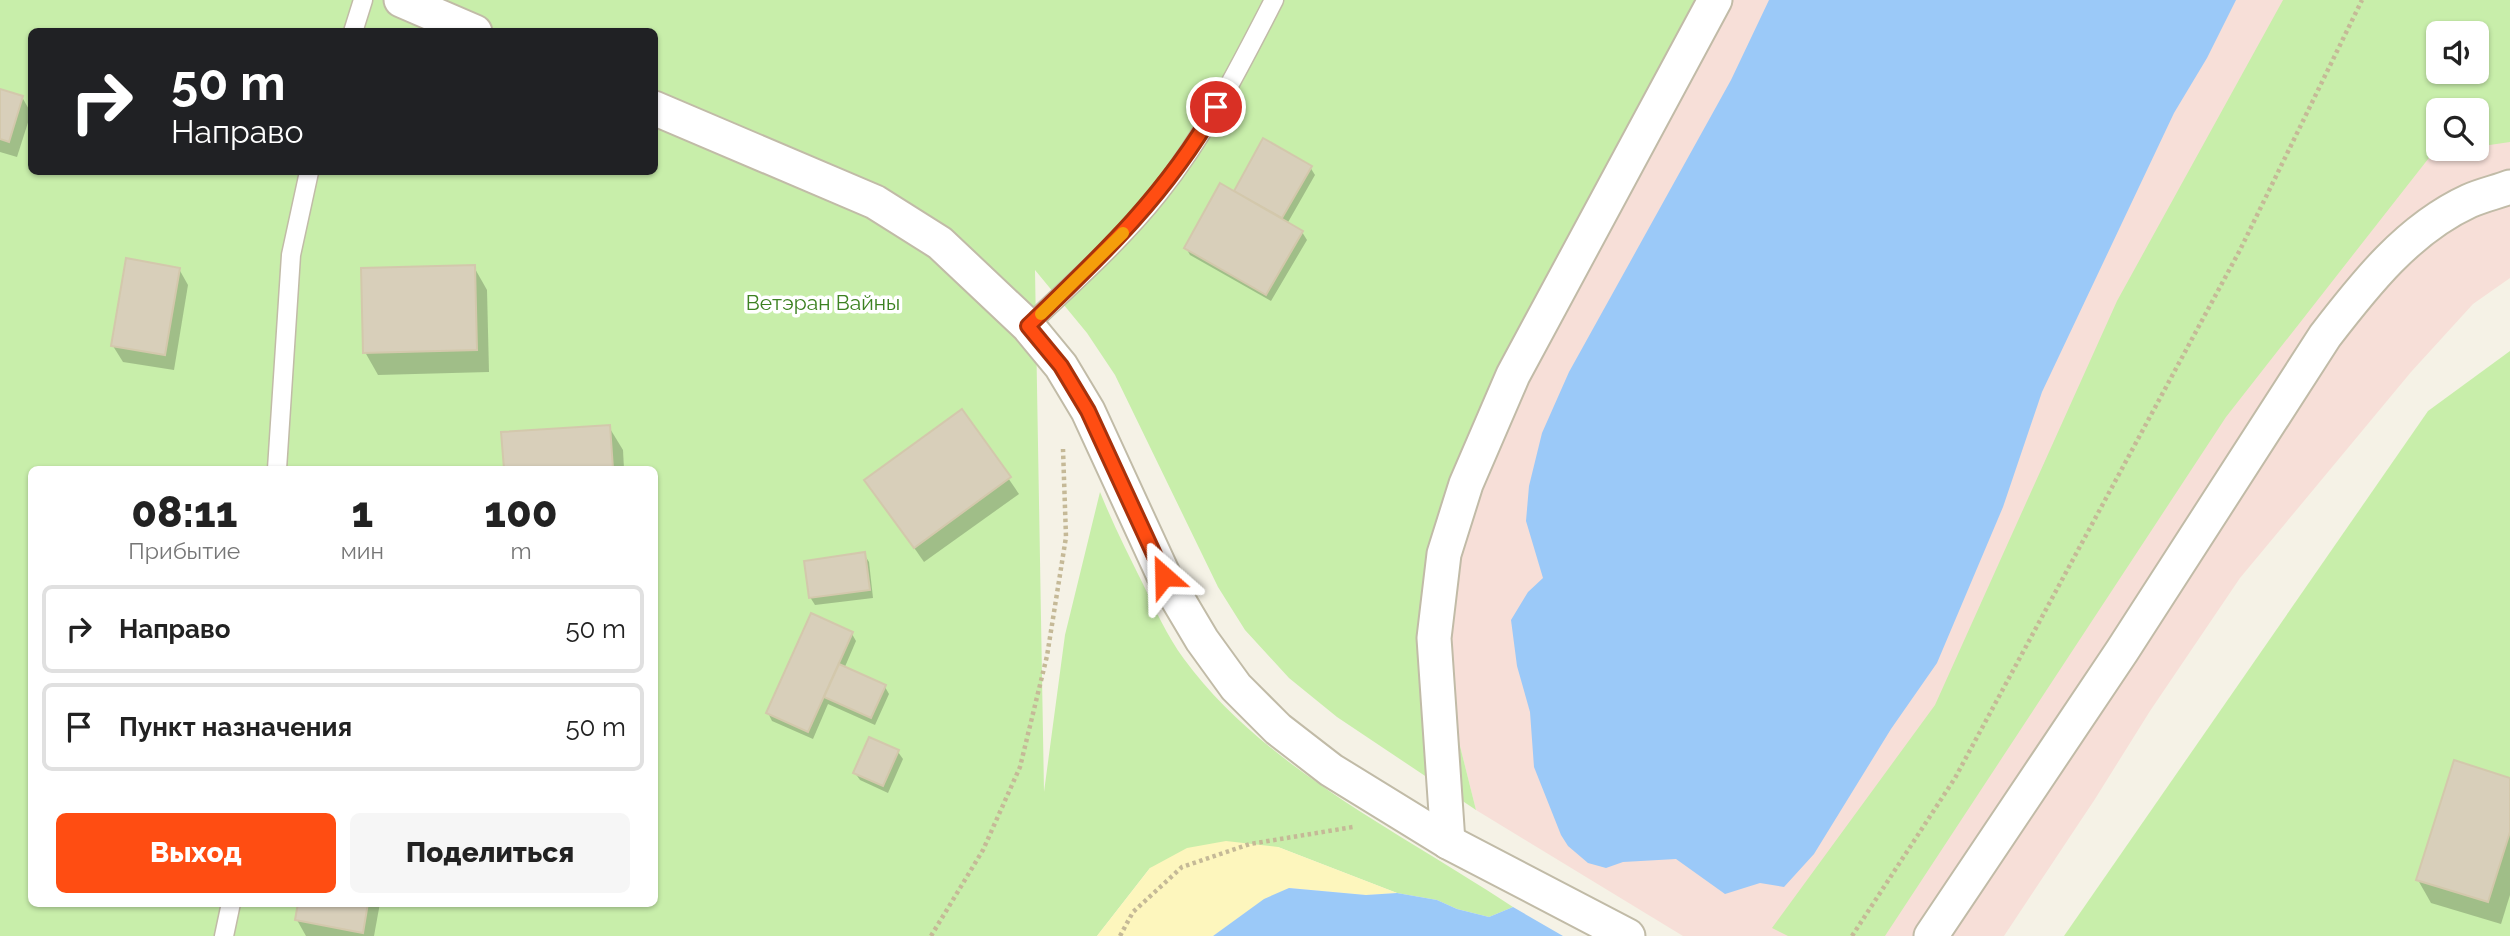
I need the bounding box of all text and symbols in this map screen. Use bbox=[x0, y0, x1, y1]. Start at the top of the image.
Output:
map controls bbox=[2426, 21, 2489, 161]
button: sound bbox=[2426, 21, 2489, 84]
text: 50 m bbox=[171, 54, 286, 111]
icon: right bbox=[56, 56, 147, 147]
pin bbox=[1186, 77, 1246, 137]
icon: arrive bbox=[1197, 88, 1235, 126]
button: search bbox=[2426, 98, 2489, 161]
text: Направо bbox=[171, 113, 303, 150]
park label: Ветэран Вайны bbox=[746, 290, 900, 315]
text: 08:11 bbox=[131, 488, 238, 537]
text: 1 bbox=[351, 488, 373, 537]
text: 100 bbox=[484, 488, 558, 537]
text: Прибытие bbox=[128, 537, 240, 564]
text: мин bbox=[341, 537, 384, 564]
text: m bbox=[510, 537, 532, 564]
position arrow bbox=[1127, 539, 1201, 613]
icon: right bbox=[60, 610, 98, 648]
text: Направо bbox=[119, 614, 230, 644]
text: 50 m bbox=[565, 614, 626, 644]
icon: arrive bbox=[60, 708, 98, 746]
text: Пункт назначения bbox=[119, 712, 352, 742]
text: 50 m bbox=[565, 712, 626, 742]
button: Выход bbox=[56, 813, 336, 893]
button: Поделиться bbox=[350, 813, 630, 893]

